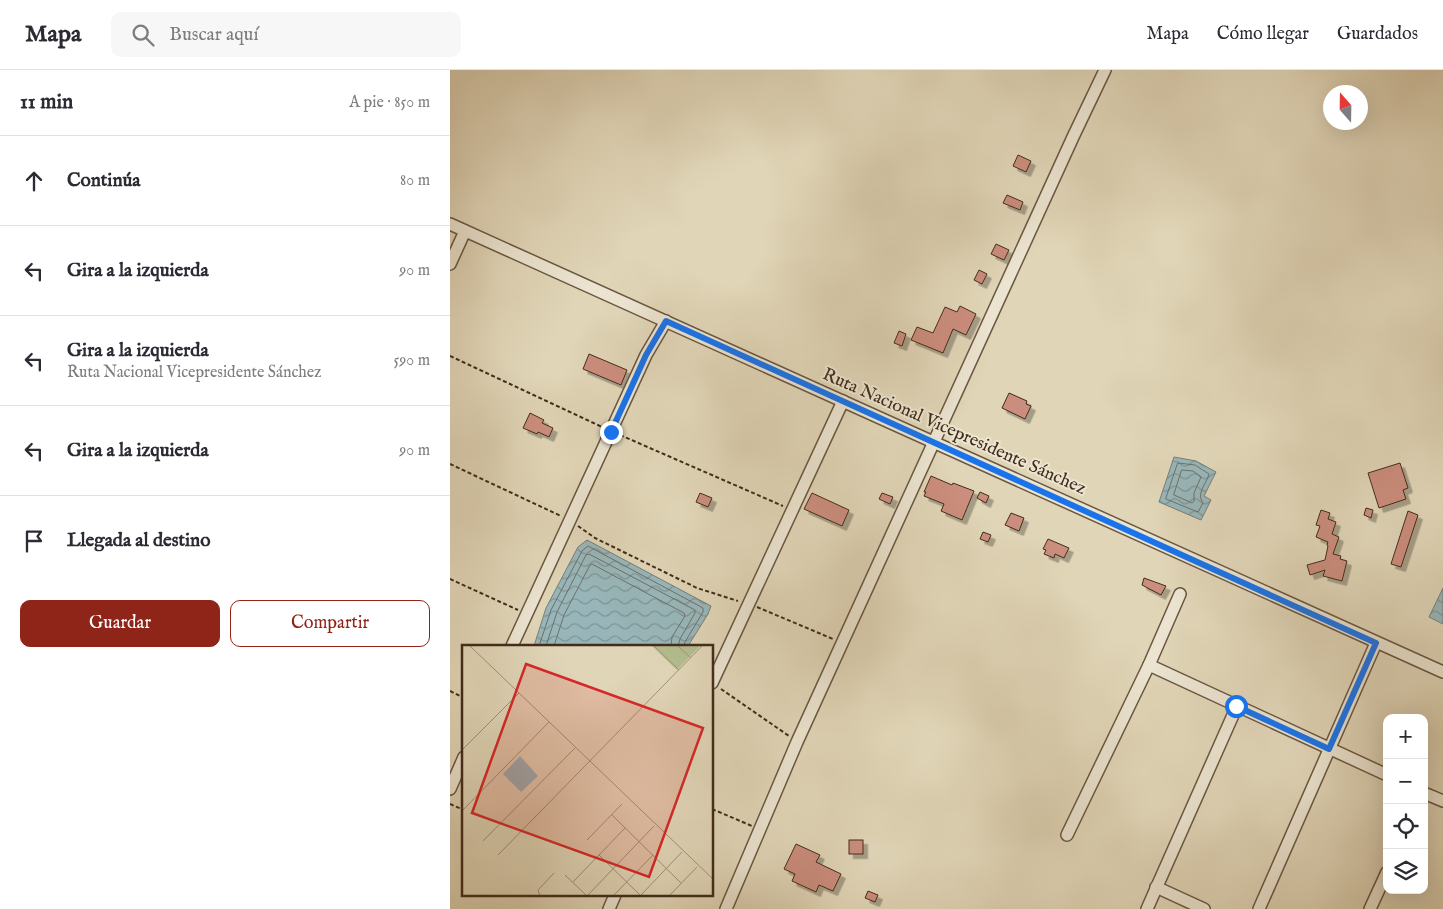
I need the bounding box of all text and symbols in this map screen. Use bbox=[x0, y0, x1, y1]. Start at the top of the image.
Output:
search box bbox=[111, 12, 461, 57]
text: Mapa bbox=[25, 19, 81, 50]
icon: search bbox=[129, 21, 157, 49]
text: Buscar aquí bbox=[169, 23, 258, 47]
text: Mapa bbox=[1146, 23, 1189, 46]
text: Cómo llegar bbox=[1217, 23, 1309, 46]
text: Guardados bbox=[1337, 23, 1418, 46]
north arrow bbox=[1323, 85, 1368, 130]
text: 11 min bbox=[20, 89, 73, 116]
text: A pie · 850 m bbox=[349, 93, 430, 113]
icon: ahead bbox=[20, 167, 48, 195]
text: Continúa bbox=[67, 169, 141, 193]
text: 80 m bbox=[400, 171, 430, 191]
icon: left bbox=[20, 257, 48, 285]
text: Gira a la izquierda bbox=[67, 259, 209, 283]
text: 90 m bbox=[399, 261, 430, 281]
text: Gira a la izquierda bbox=[67, 339, 209, 363]
icon: left bbox=[20, 347, 48, 375]
text: 590 m bbox=[394, 351, 430, 371]
text: Ruta Nacional Vicepresidente Sánchez bbox=[67, 363, 322, 383]
street label: Ruta Nacional Vicepresidente Sánchez bbox=[819, 363, 1089, 501]
route end bbox=[600, 421, 623, 444]
icon: left bbox=[20, 437, 48, 465]
text: Gira a la izquierda bbox=[67, 439, 209, 463]
text: 90 m bbox=[399, 441, 430, 461]
icon: arrive bbox=[20, 527, 48, 555]
text: Llegada al destino bbox=[67, 529, 210, 553]
button: Guardar bbox=[20, 600, 220, 647]
button: Compartir bbox=[230, 600, 430, 647]
inset map bbox=[462, 645, 714, 896]
route start bbox=[1225, 695, 1248, 718]
map controls bbox=[1383, 714, 1428, 894]
button: + bbox=[1383, 714, 1428, 759]
button: − bbox=[1383, 759, 1428, 804]
button: locate bbox=[1383, 804, 1428, 849]
button: layers bbox=[1383, 849, 1428, 894]

